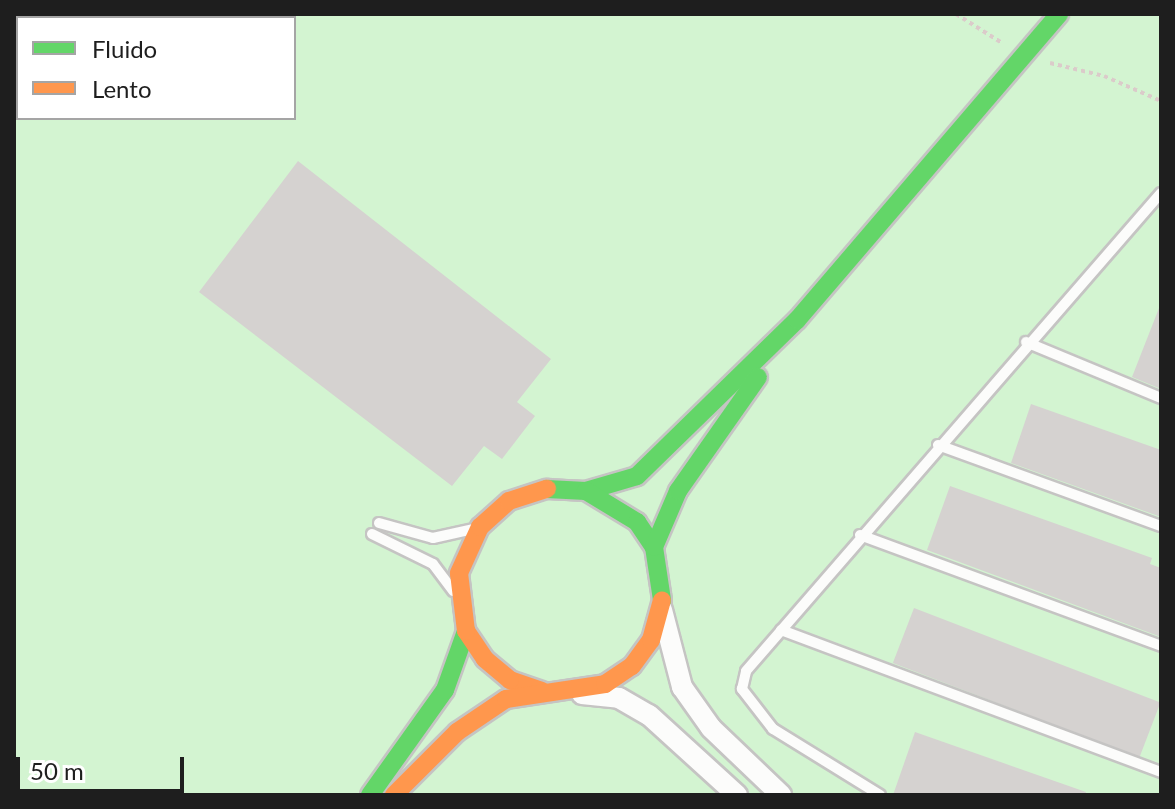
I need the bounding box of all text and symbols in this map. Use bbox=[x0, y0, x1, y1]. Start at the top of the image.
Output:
legend bbox=[16, 16, 296, 120]
text: Fluido bbox=[92, 34, 157, 63]
text: Lento bbox=[92, 74, 152, 103]
scale bar bbox=[20, 741, 188, 791]
text: 50 m bbox=[30, 756, 84, 785]

